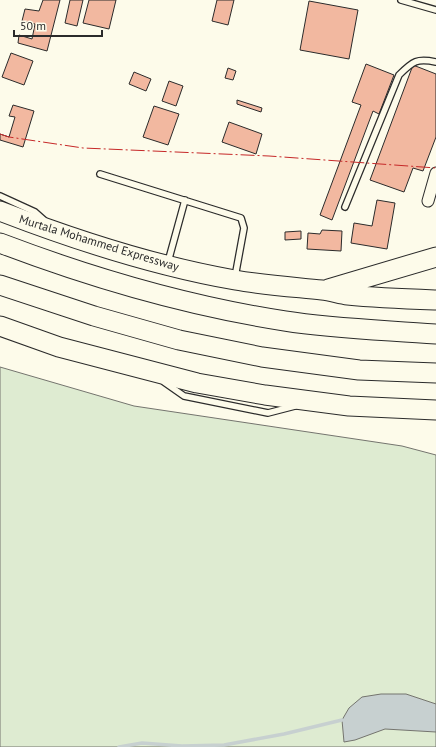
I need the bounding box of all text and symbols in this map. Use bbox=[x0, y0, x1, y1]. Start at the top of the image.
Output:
scale bar bbox=[14, 12, 102, 38]
text: 50 m bbox=[20, 18, 46, 33]
street label: Murtala Mohammed Expressway bbox=[17, 211, 181, 274]

